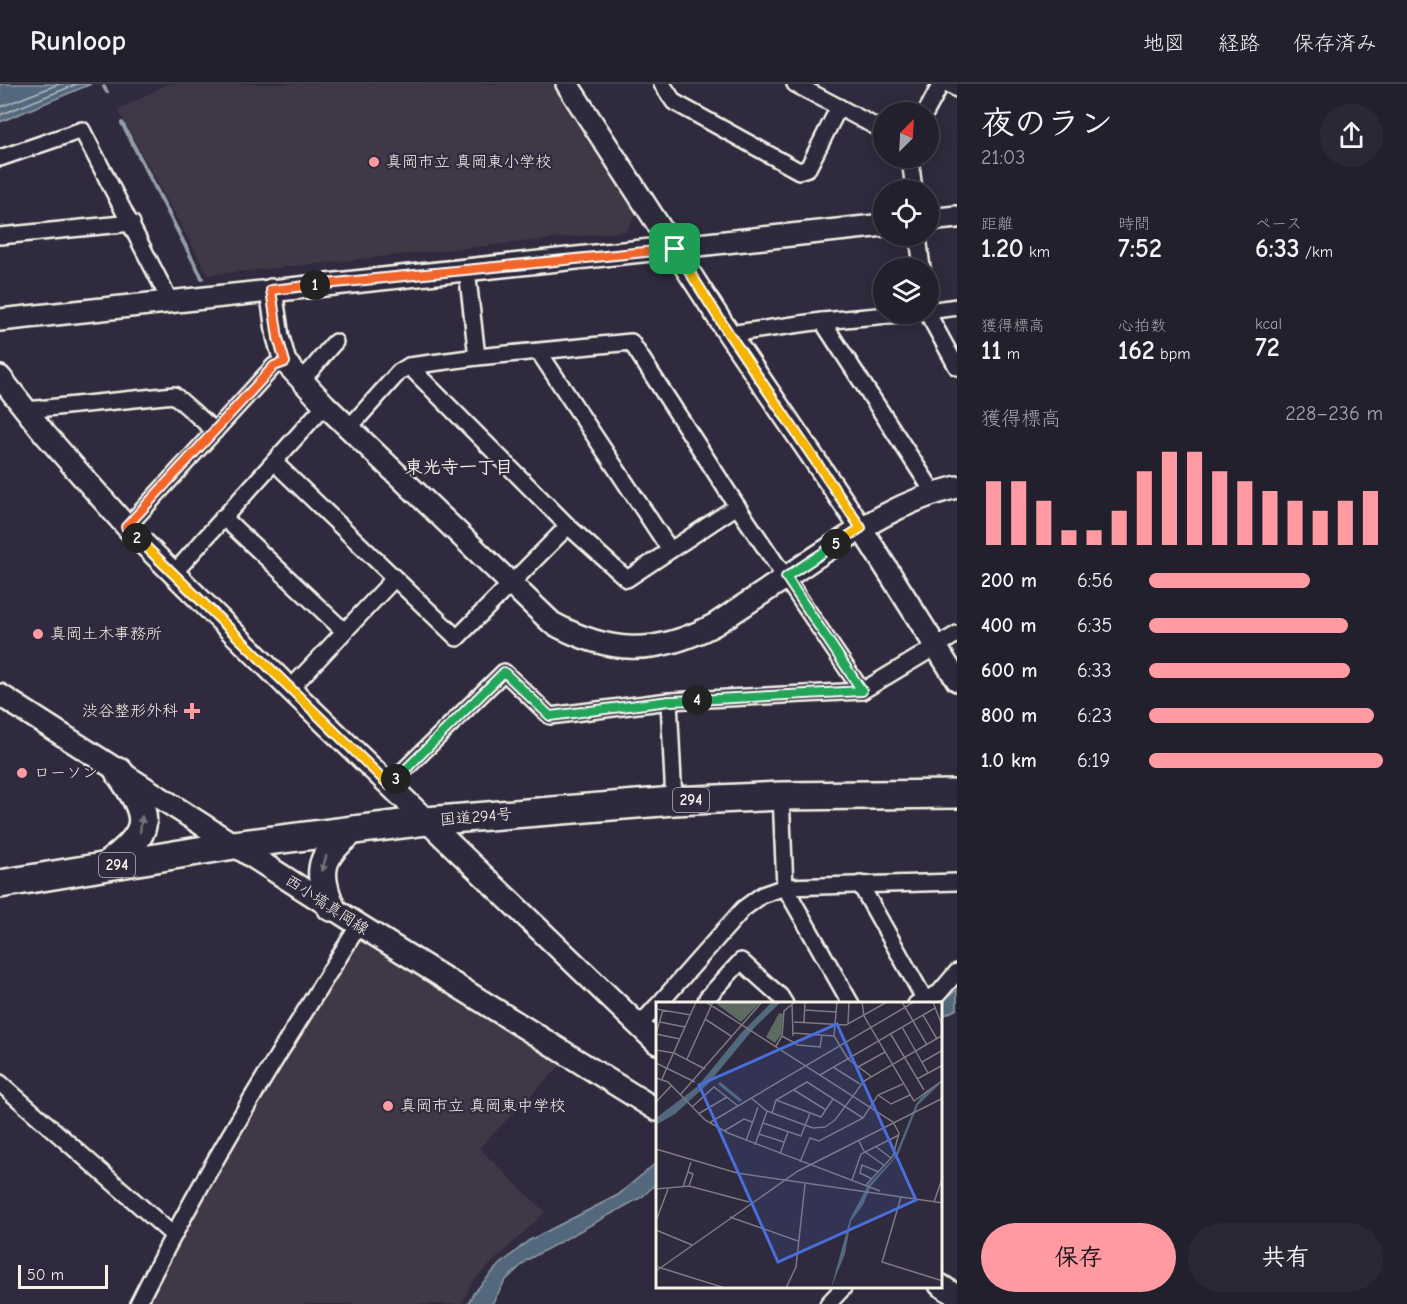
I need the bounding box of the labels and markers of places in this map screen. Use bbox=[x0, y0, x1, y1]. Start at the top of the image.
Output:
place label: 真岡市立 真岡東小学校 bbox=[386, 153, 551, 171]
marker: 真岡市立 真岡東小学校 bbox=[367, 155, 381, 169]
pin bbox=[649, 223, 700, 274]
pin: 1 bbox=[300, 270, 330, 300]
pin: 2 bbox=[122, 523, 152, 553]
pin: 5 bbox=[821, 529, 851, 559]
place label: 真岡土木事務所 bbox=[50, 625, 162, 643]
marker: 真岡土木事務所 bbox=[31, 627, 45, 641]
pin: 4 bbox=[682, 685, 712, 715]
place label: 渋谷整形外科 bbox=[82, 702, 178, 720]
marker: 渋谷整形外科 bbox=[183, 702, 201, 720]
place label: ローソン bbox=[34, 764, 98, 782]
pin: 3 bbox=[381, 764, 411, 794]
marker: ローソン bbox=[15, 766, 29, 780]
place label: 真岡市立 真岡東中学校 bbox=[400, 1097, 565, 1115]
marker: 真岡市立 真岡東中学校 bbox=[381, 1099, 395, 1113]

